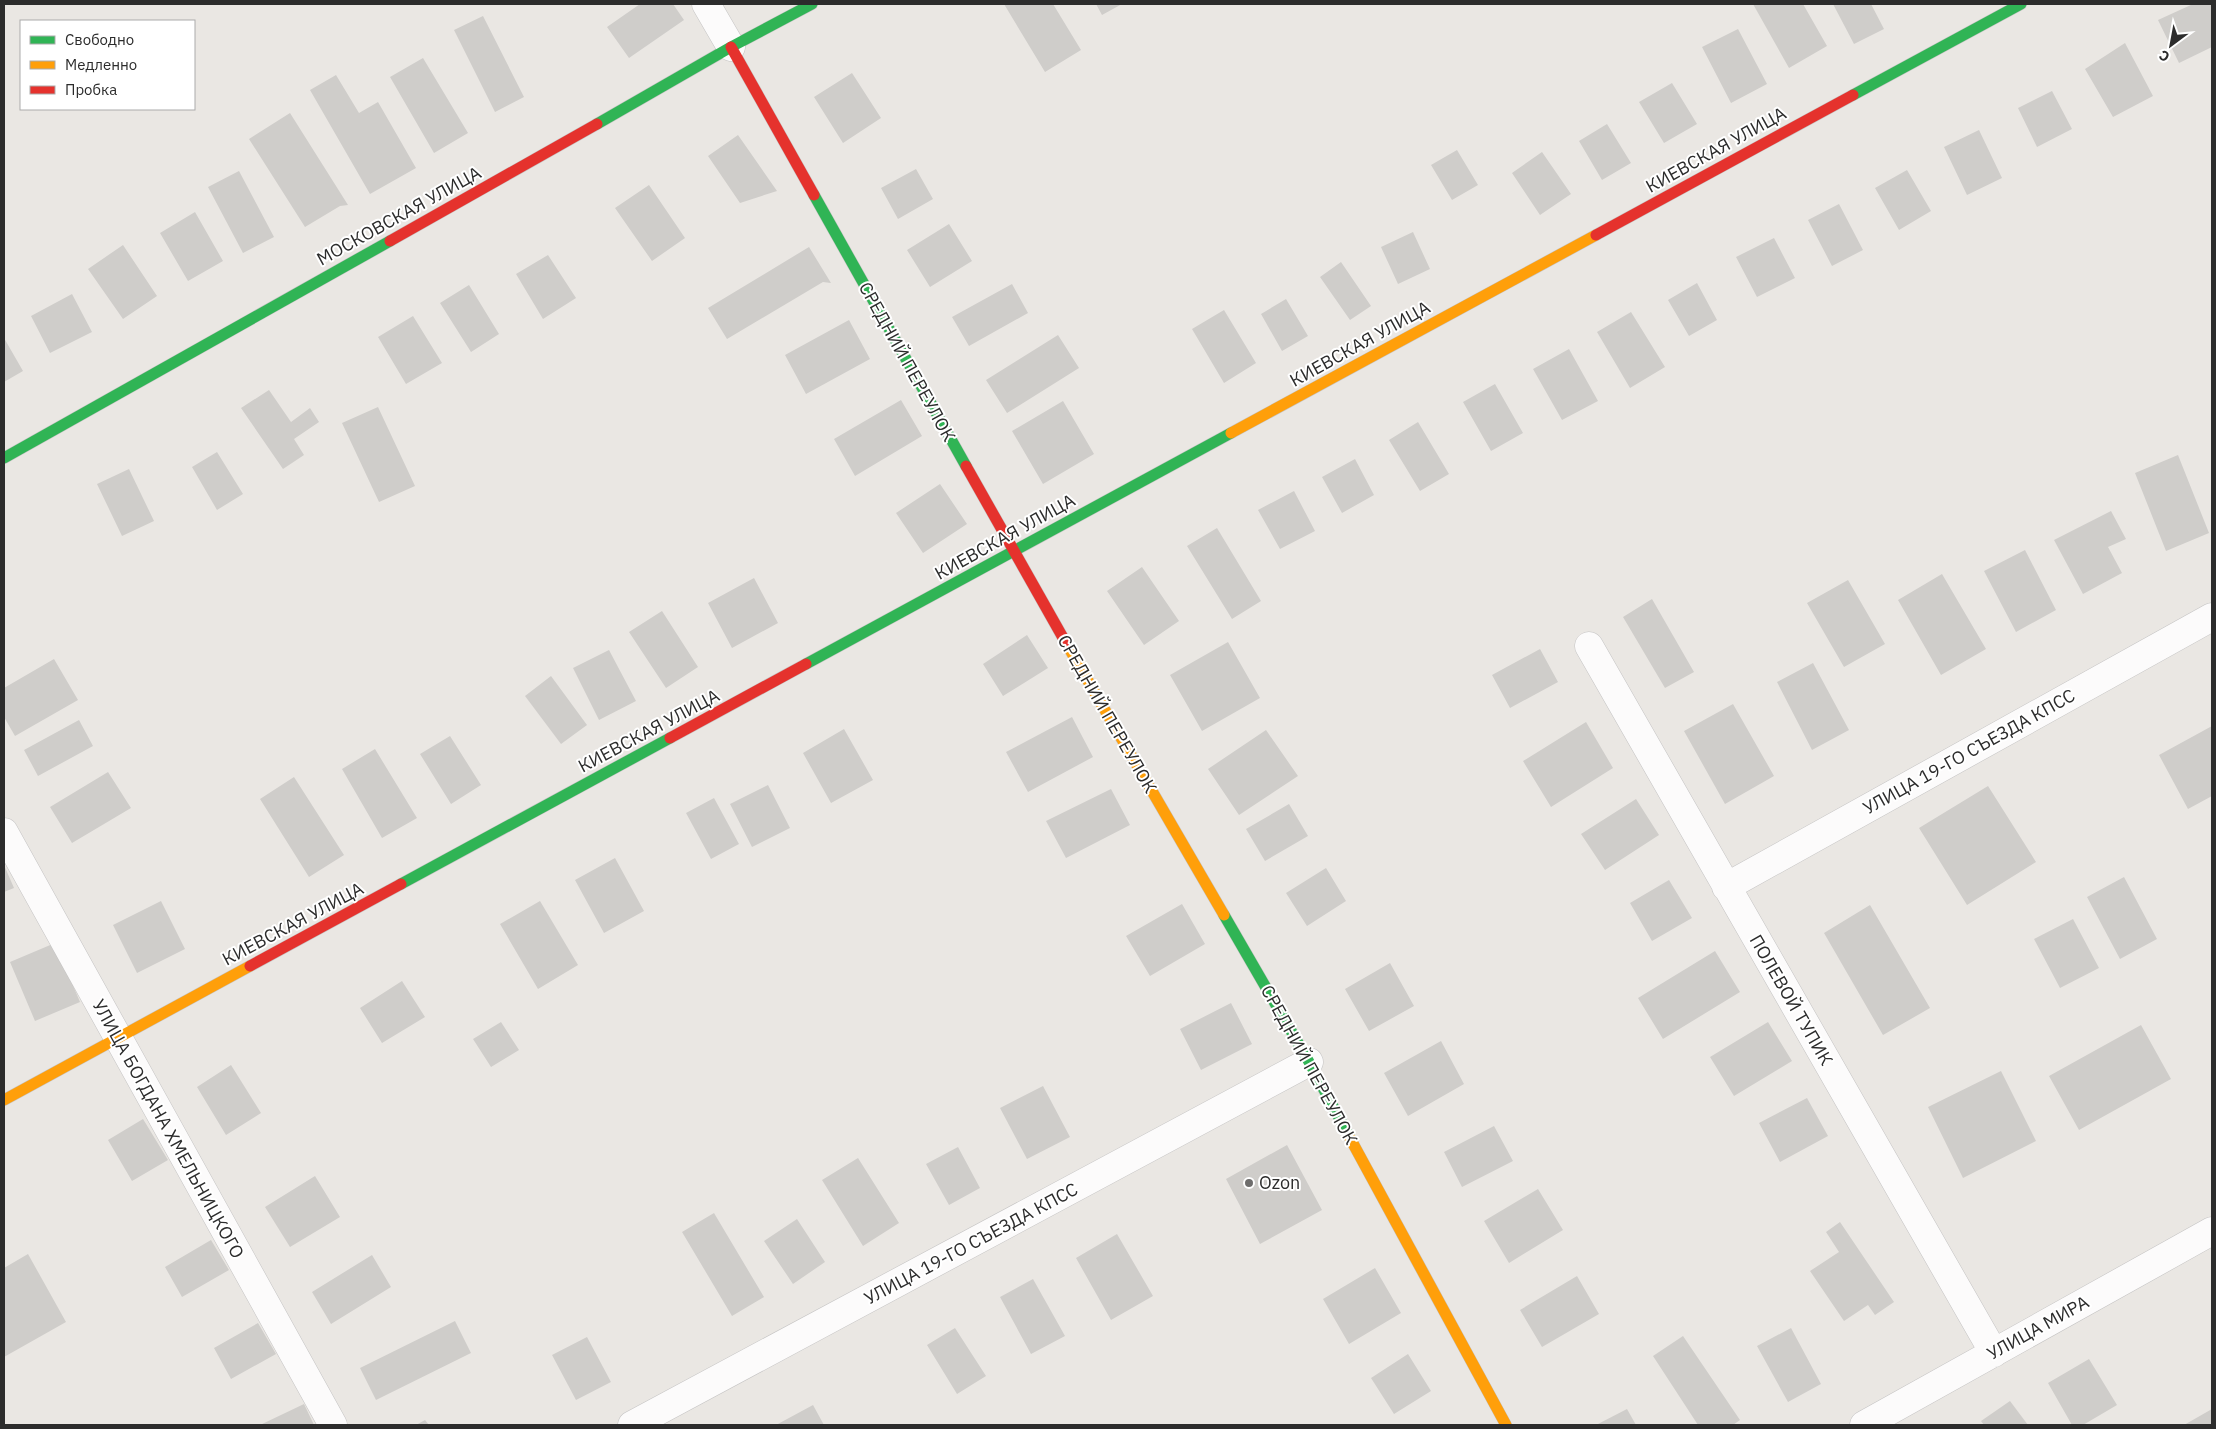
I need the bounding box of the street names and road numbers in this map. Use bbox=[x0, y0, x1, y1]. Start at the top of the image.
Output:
street label: КИЕВСКАЯ УЛИЦА bbox=[1642, 101, 1790, 198]
street label: МОСКОВСКАЯ УЛИЦА bbox=[313, 161, 485, 270]
street label: СРЕДНИЙ ПЕРЕУЛОК bbox=[854, 278, 961, 446]
street label: КИЕВСКАЯ УЛИЦА bbox=[1286, 295, 1434, 392]
street label: КИЕВСКАЯ УЛИЦА bbox=[931, 488, 1079, 585]
street label: СРЕДНИЙ ПЕРЕУЛОК bbox=[1053, 630, 1162, 797]
street label: КИЕВСКАЯ УЛИЦА bbox=[574, 683, 724, 778]
street label: УЛИЦА 19-ГО СЪЕЗДА КПСС bbox=[1859, 684, 2079, 819]
street label: КИЕВСКАЯ УЛИЦА bbox=[218, 876, 368, 971]
street label: ПОЛЕВОЙ ТУПИК bbox=[1745, 930, 1838, 1069]
street label: СРЕДНИЙ ПЕРЕУЛОК bbox=[1256, 981, 1363, 1149]
street label: УЛИЦА БОГДАНА ХМЕЛЬНИЦКОГО bbox=[87, 995, 249, 1262]
street label: УЛИЦА 19-ГО СЪЕЗДА КПСС bbox=[860, 1177, 1082, 1310]
street label: УЛИЦА МИРА bbox=[1983, 1290, 2093, 1365]

